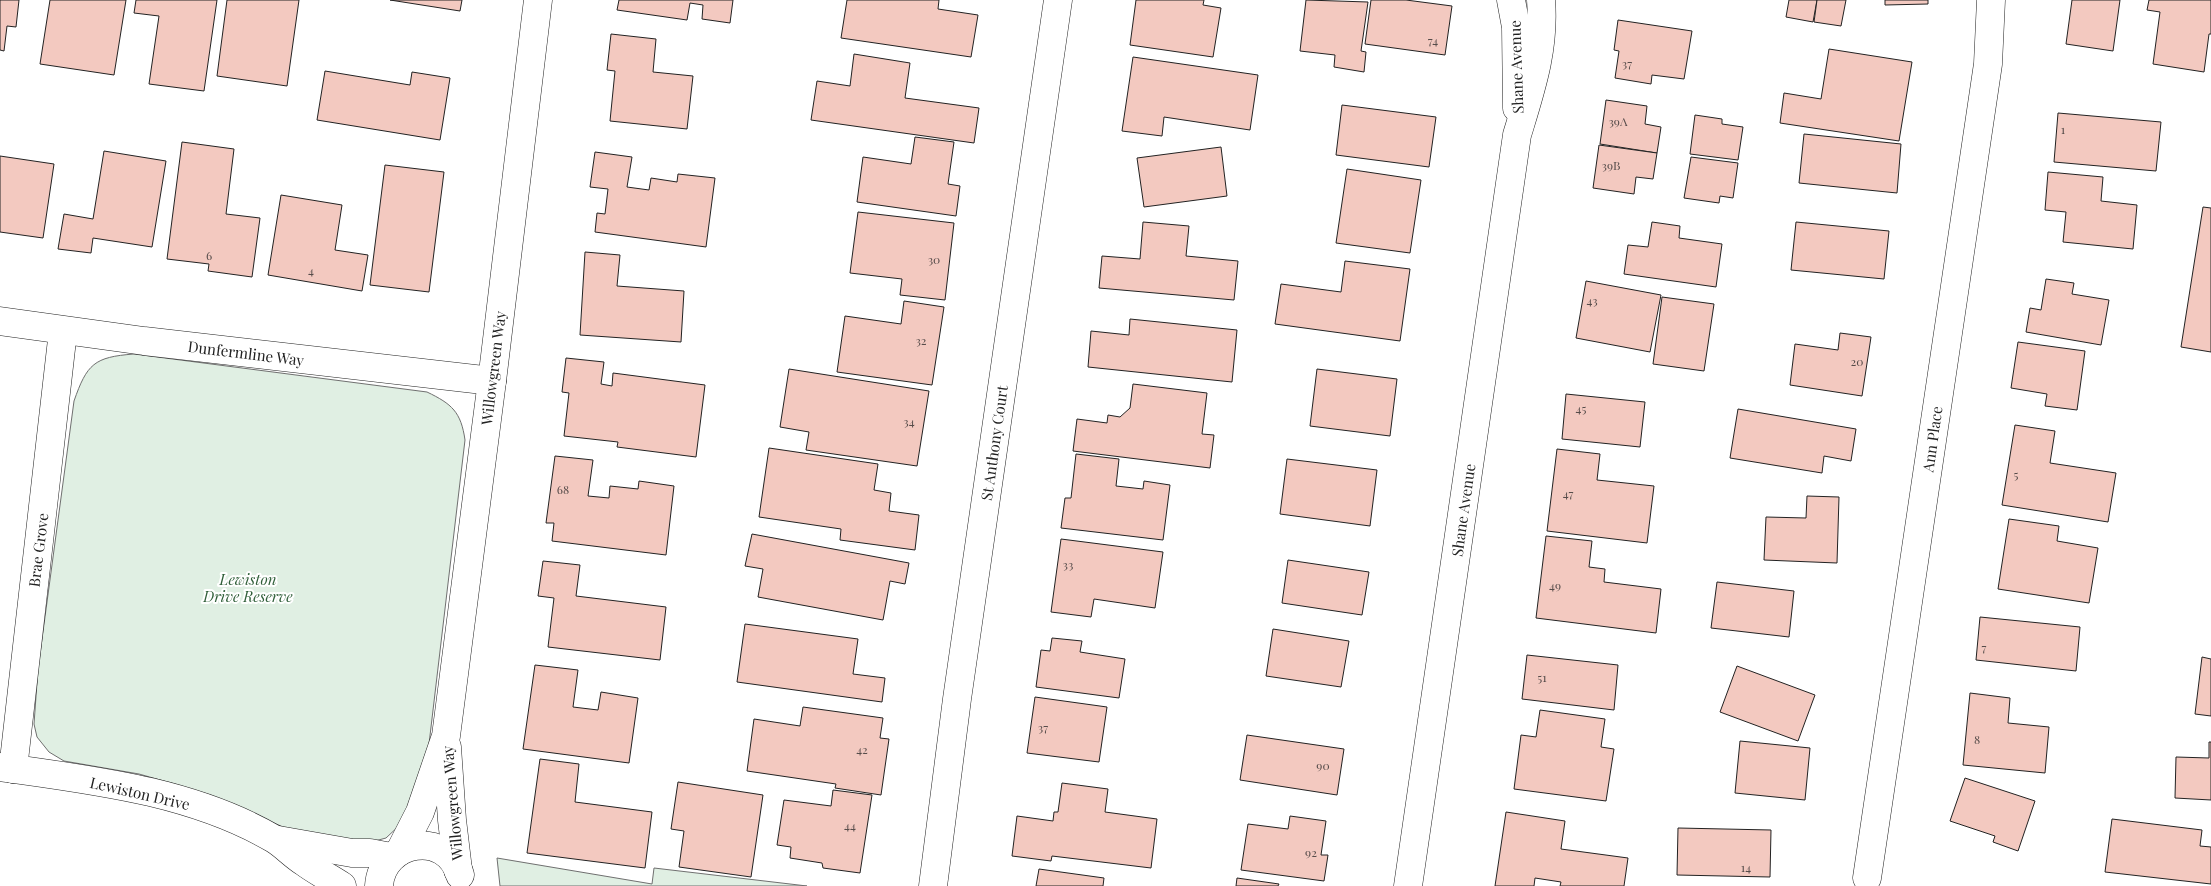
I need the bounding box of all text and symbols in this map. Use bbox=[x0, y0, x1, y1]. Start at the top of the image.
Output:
street label: Shane Avenue bbox=[1504, 20, 1528, 114]
house number: 74 bbox=[1428, 32, 1438, 48]
house number: 37 bbox=[1622, 55, 1632, 71]
house number: 39A bbox=[1608, 113, 1628, 129]
house number: 1 bbox=[2061, 121, 2066, 137]
house number: 39B bbox=[1602, 157, 1621, 173]
house number: 6 bbox=[206, 247, 212, 263]
house number: 30 bbox=[928, 251, 940, 267]
house number: 4 bbox=[308, 262, 314, 278]
house number: 43 bbox=[1586, 292, 1598, 308]
street label: Willowgreen Way bbox=[476, 309, 510, 427]
house number: 32 bbox=[915, 332, 927, 348]
street label: Dunfermline Way bbox=[187, 336, 306, 370]
house number: 20 bbox=[1851, 353, 1863, 369]
street label: St Anthony Court bbox=[976, 383, 1012, 502]
house number: 45 bbox=[1576, 400, 1586, 416]
street label: Ann Place bbox=[1917, 405, 1947, 474]
house number: 34 bbox=[903, 413, 915, 429]
street label: Shane Avenue bbox=[1447, 462, 1479, 558]
house number: 5 bbox=[2014, 466, 2019, 482]
house number: 68 bbox=[557, 481, 569, 497]
house number: 47 bbox=[1563, 485, 1573, 501]
street label: Brae Grove bbox=[24, 512, 52, 588]
house number: 33 bbox=[1063, 556, 1073, 572]
park label: Lewiston Drive Reserve bbox=[202, 569, 293, 606]
house number: 49 bbox=[1549, 577, 1561, 593]
house number: 7 bbox=[1982, 639, 1987, 655]
house number: 51 bbox=[1537, 669, 1547, 685]
house number: 37 bbox=[1038, 719, 1048, 735]
house number: 8 bbox=[1974, 731, 1980, 747]
house number: 42 bbox=[856, 741, 868, 757]
street label: Willowgreen Way bbox=[437, 744, 467, 862]
house number: 90 bbox=[1316, 757, 1330, 773]
street label: Lewiston Drive bbox=[88, 772, 192, 814]
house number: 44 bbox=[844, 817, 856, 833]
house number: 92 bbox=[1305, 844, 1317, 860]
house number: 14 bbox=[1741, 859, 1751, 875]

